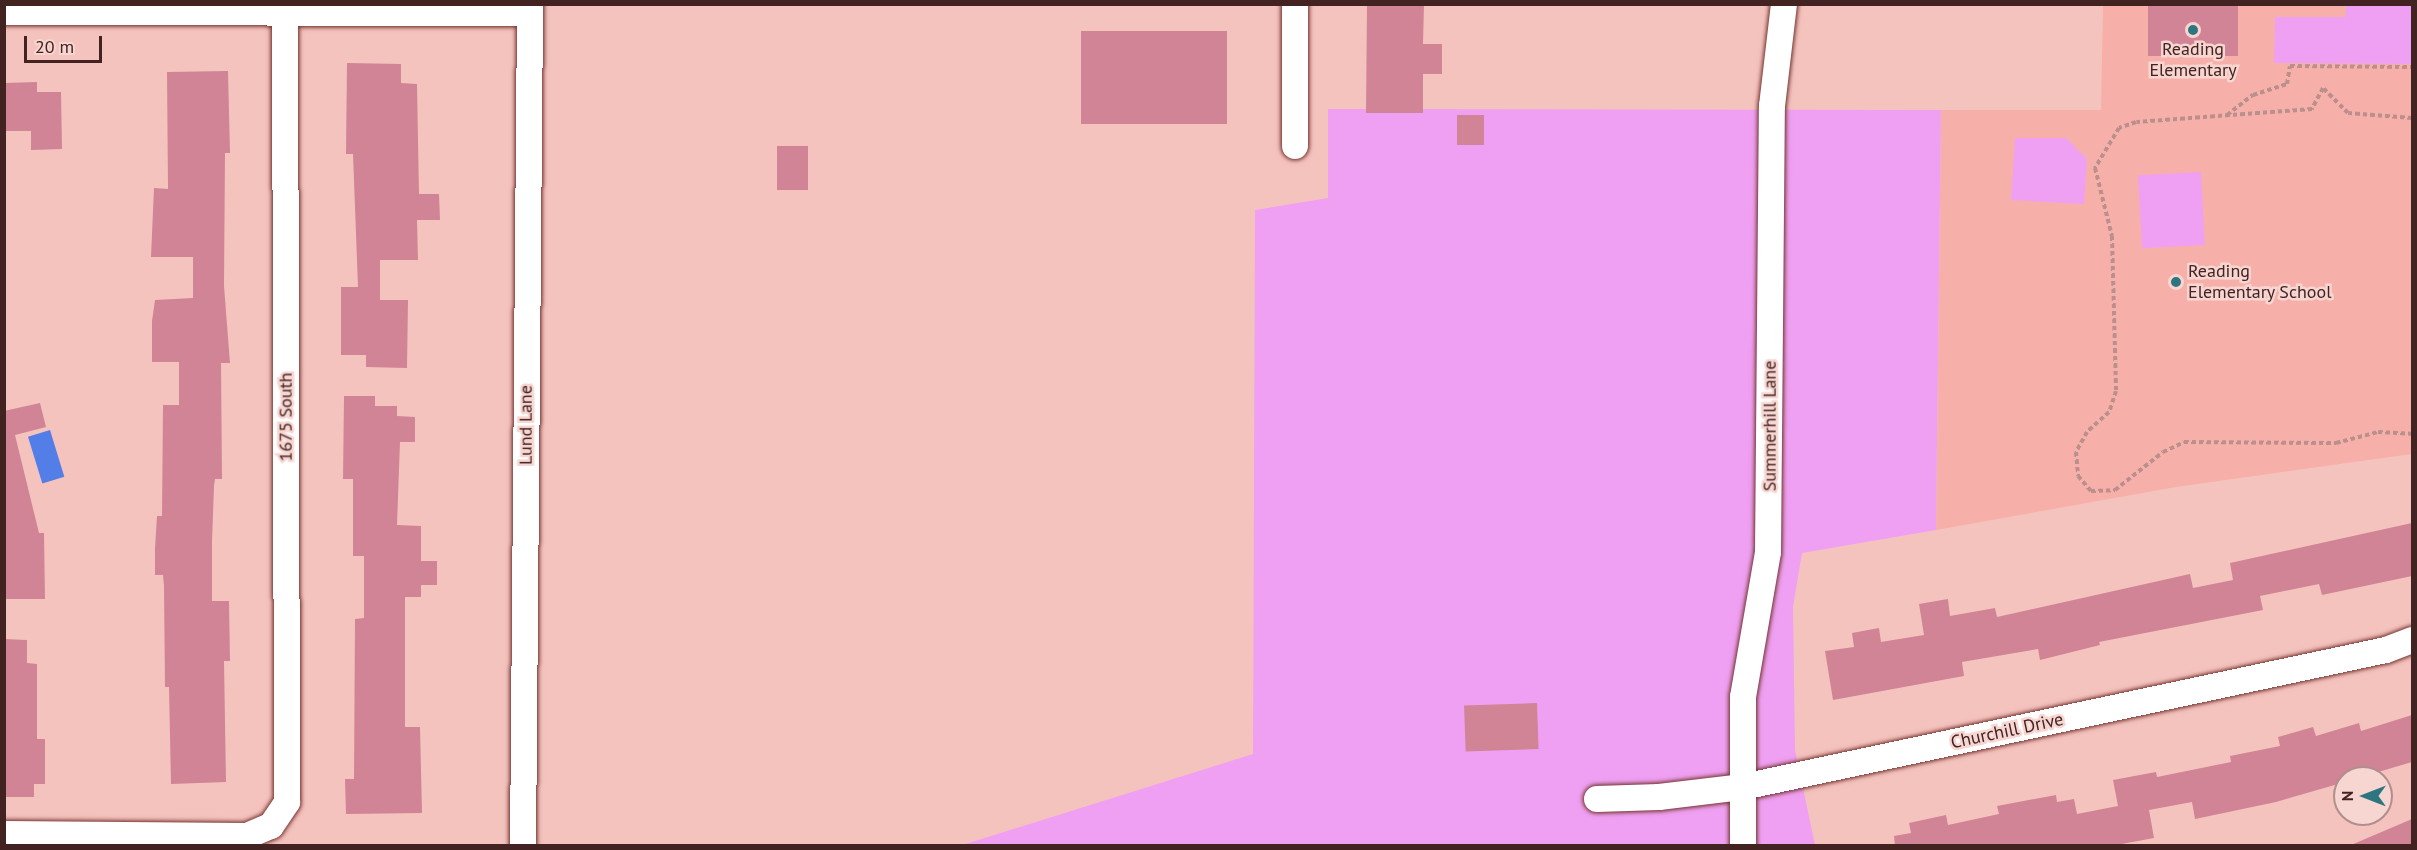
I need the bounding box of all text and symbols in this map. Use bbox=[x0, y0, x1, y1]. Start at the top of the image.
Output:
marker: Reading Elementary bbox=[2186, 23, 2200, 37]
scale bar bbox=[27, 24, 105, 62]
text: 20 m bbox=[35, 35, 74, 58]
place label: Reading Elementary bbox=[2149, 39, 2237, 82]
place label: Reading Elementary School bbox=[2188, 261, 2332, 304]
marker: Reading Elementary School bbox=[2169, 275, 2183, 289]
street label: Summerhill Lane bbox=[1759, 361, 1781, 491]
street label: 1675 South bbox=[275, 373, 297, 461]
street label: Lund Lane bbox=[515, 385, 537, 465]
street label: Churchill Drive bbox=[1949, 709, 2065, 753]
north arrow bbox=[2333, 766, 2393, 826]
text: N bbox=[2337, 791, 2357, 801]

